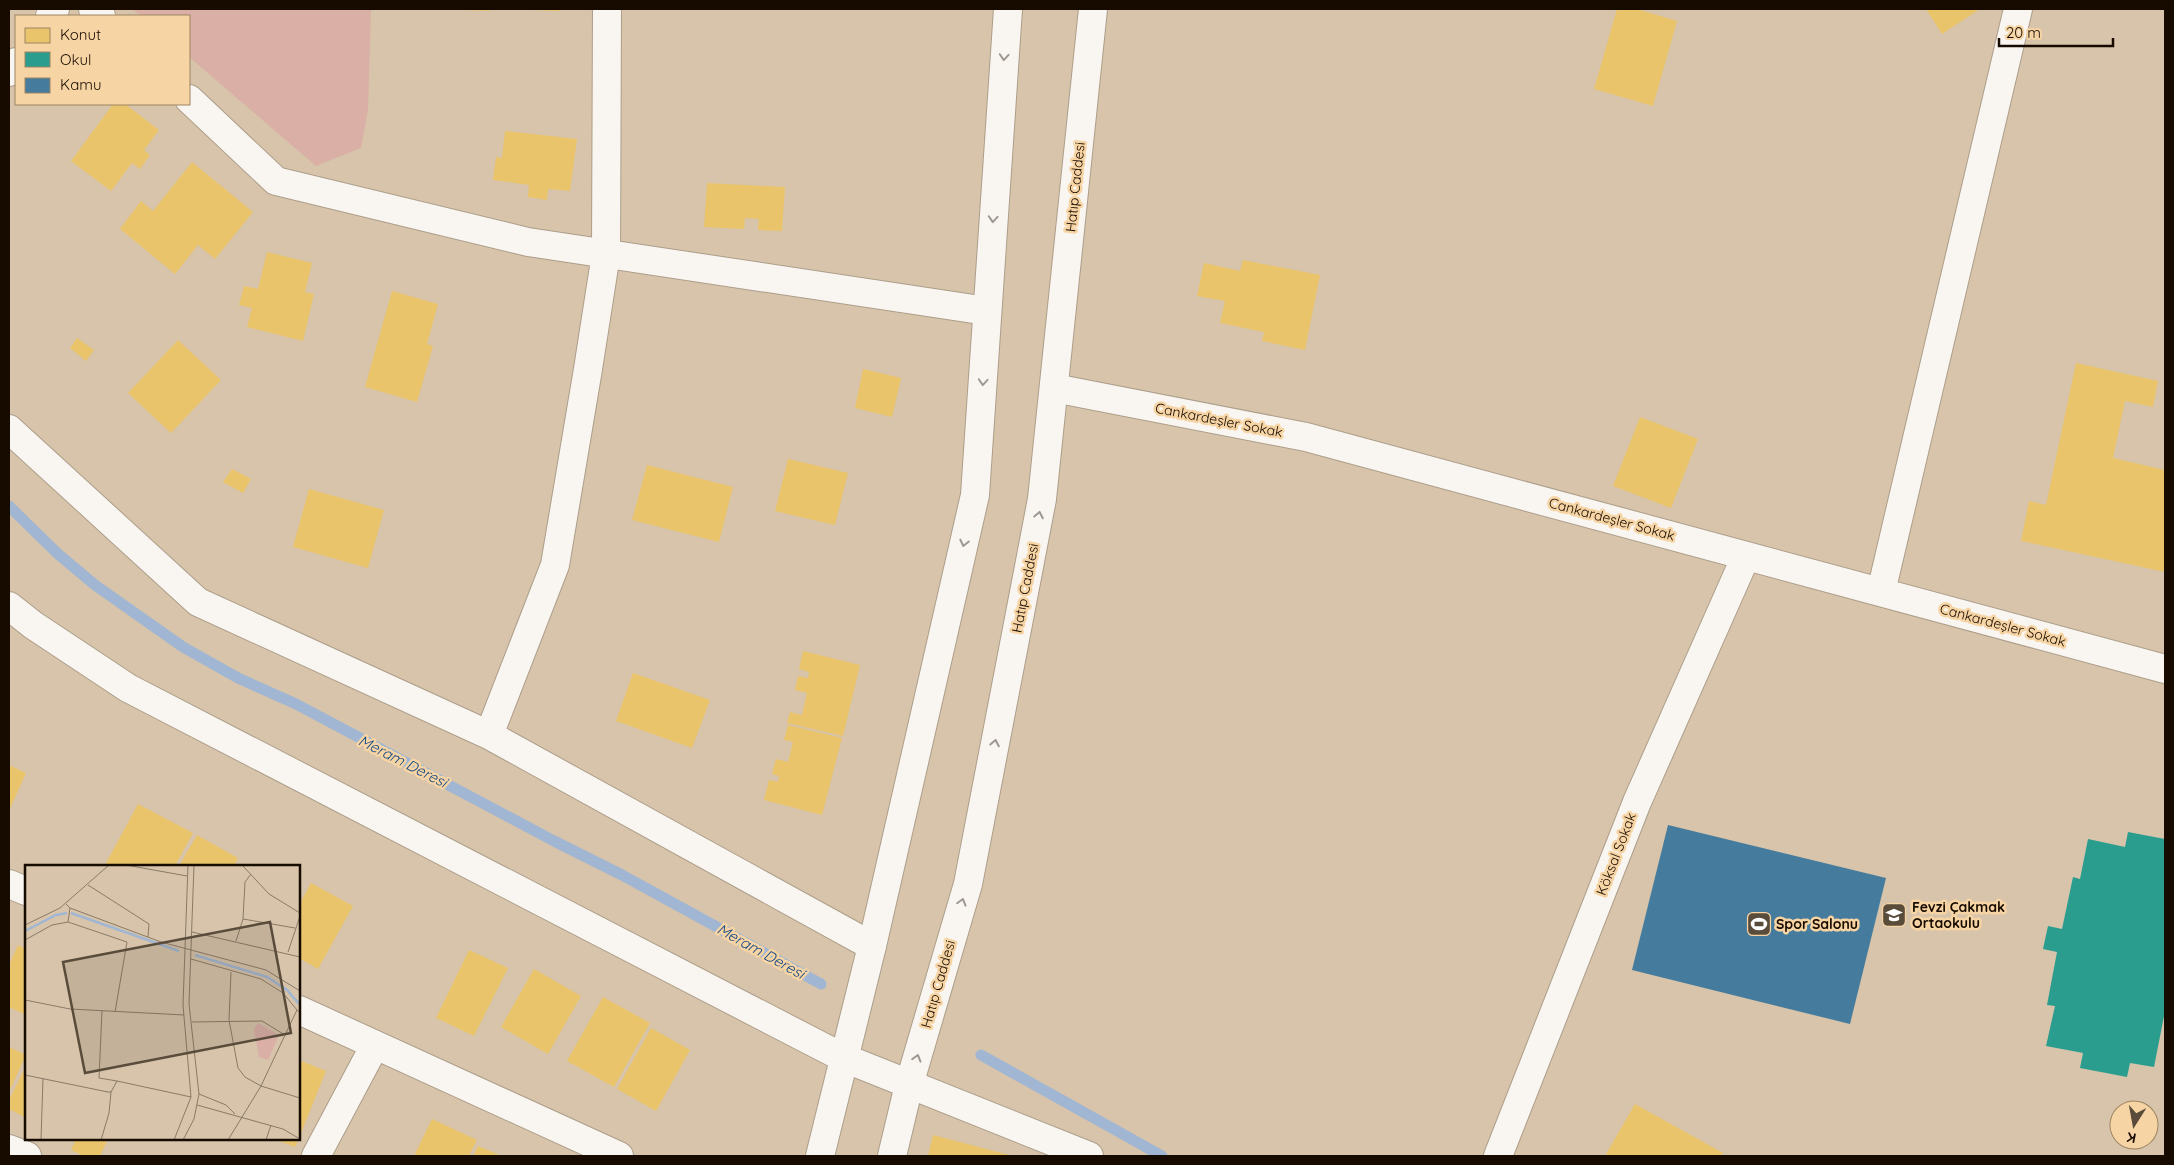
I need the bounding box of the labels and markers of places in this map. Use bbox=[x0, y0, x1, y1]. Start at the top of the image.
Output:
place label: Fevzi Çakmak Ortaokulu bbox=[1912, 898, 2005, 932]
school or university icon: Fevzi Çakmak Ortaokulu bbox=[1881, 902, 1907, 928]
sports icon: Spor Salonu bbox=[1746, 911, 1772, 937]
place label: Spor Salonu bbox=[1776, 915, 1858, 933]

